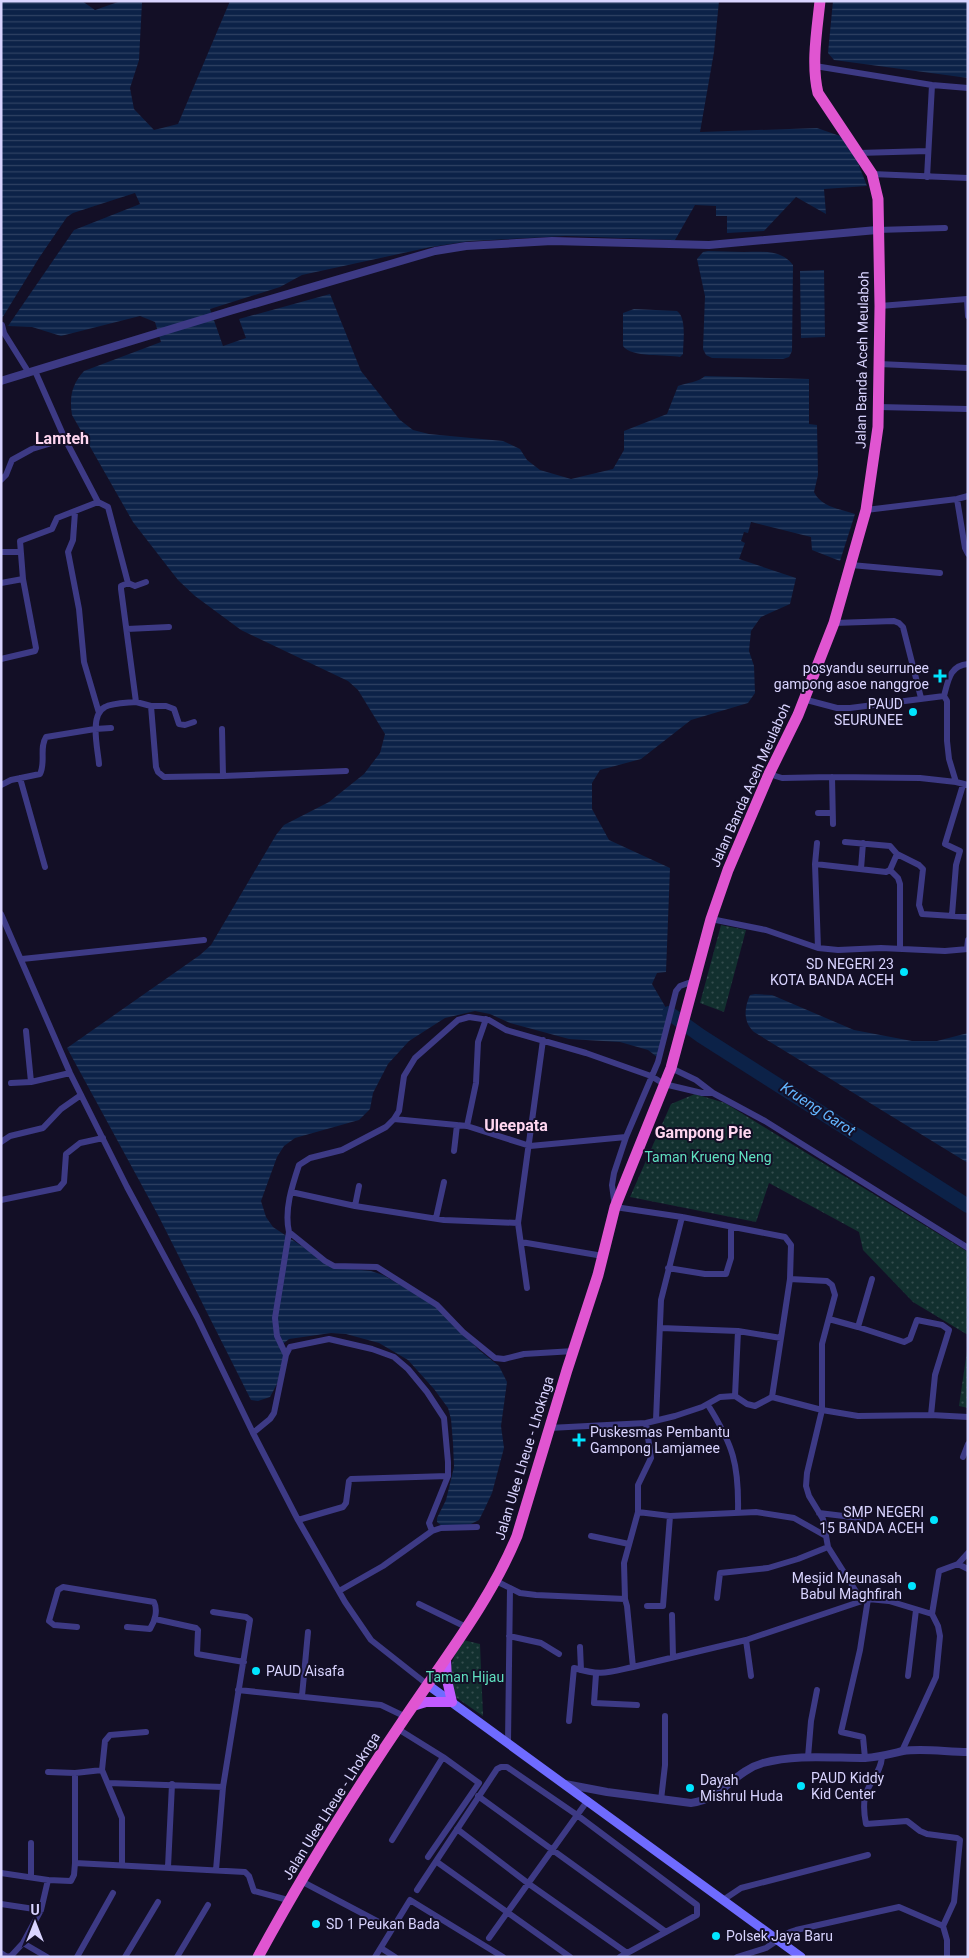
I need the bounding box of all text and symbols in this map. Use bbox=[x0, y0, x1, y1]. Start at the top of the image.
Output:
street label: Jalan Banda Aceh Meulaboh bbox=[852, 271, 872, 449]
district label: Lamteh bbox=[35, 429, 89, 448]
place label: posyandu seurrunee gampong asoe nanggroe bbox=[774, 660, 929, 692]
marker: posyandu seurrunee gampong asoe nanggroe bbox=[933, 669, 947, 683]
place label: PAUD SEURUNEE bbox=[834, 696, 903, 728]
street label: Jalan Banda Aceh Meulaboh bbox=[707, 701, 793, 869]
marker: PAUD SEURUNEE bbox=[907, 706, 919, 718]
place label: SD NEGERI 23 KOTA BANDA ACEH bbox=[770, 956, 894, 988]
marker: SD NEGERI 23 KOTA BANDA ACEH bbox=[898, 966, 910, 978]
water label: Krueng Garot bbox=[777, 1078, 859, 1140]
district label: Uleepata bbox=[484, 1116, 548, 1135]
district label: Gampong Pie bbox=[655, 1123, 752, 1142]
park label: Taman Krueng Neng bbox=[644, 1149, 772, 1165]
street label: Jalan Ulee Lheue - Lhoknga bbox=[491, 1374, 557, 1542]
place label: Puskesmas Pembantu Gampong Lamjamee bbox=[590, 1424, 730, 1456]
marker: Puskesmas Pembantu Gampong Lamjamee bbox=[572, 1433, 586, 1447]
place label: SMP NEGERI 15 BANDA ACEH bbox=[819, 1504, 924, 1536]
marker: SMP NEGERI 15 BANDA ACEH bbox=[928, 1514, 940, 1526]
place label: Mesjid Meunasah Babul Maghfirah bbox=[792, 1570, 902, 1602]
marker: Mesjid Meunasah Babul Maghfirah bbox=[906, 1580, 918, 1592]
place label: PAUD Aisafa bbox=[266, 1663, 345, 1679]
marker: PAUD Aisafa bbox=[250, 1665, 262, 1677]
park label: Taman Hijau bbox=[426, 1669, 504, 1685]
street label: Jalan Ulee Lheue - Lhoknga bbox=[279, 1729, 383, 1883]
place label: PAUD Kiddy Kid Center bbox=[811, 1770, 885, 1802]
place label: Dayah Mishrul Huda bbox=[700, 1772, 783, 1804]
marker: PAUD Kiddy Kid Center bbox=[795, 1780, 807, 1792]
marker: Dayah Mishrul Huda bbox=[684, 1782, 696, 1794]
north arrow bbox=[10, 1898, 60, 1948]
text: U bbox=[30, 1902, 40, 1918]
place label: SD 1 Peukan Bada bbox=[326, 1916, 440, 1932]
marker: SD 1 Peukan Bada bbox=[310, 1918, 322, 1930]
place label: Polsek Jaya Baru bbox=[726, 1928, 833, 1944]
marker: Polsek Jaya Baru bbox=[710, 1930, 722, 1942]

